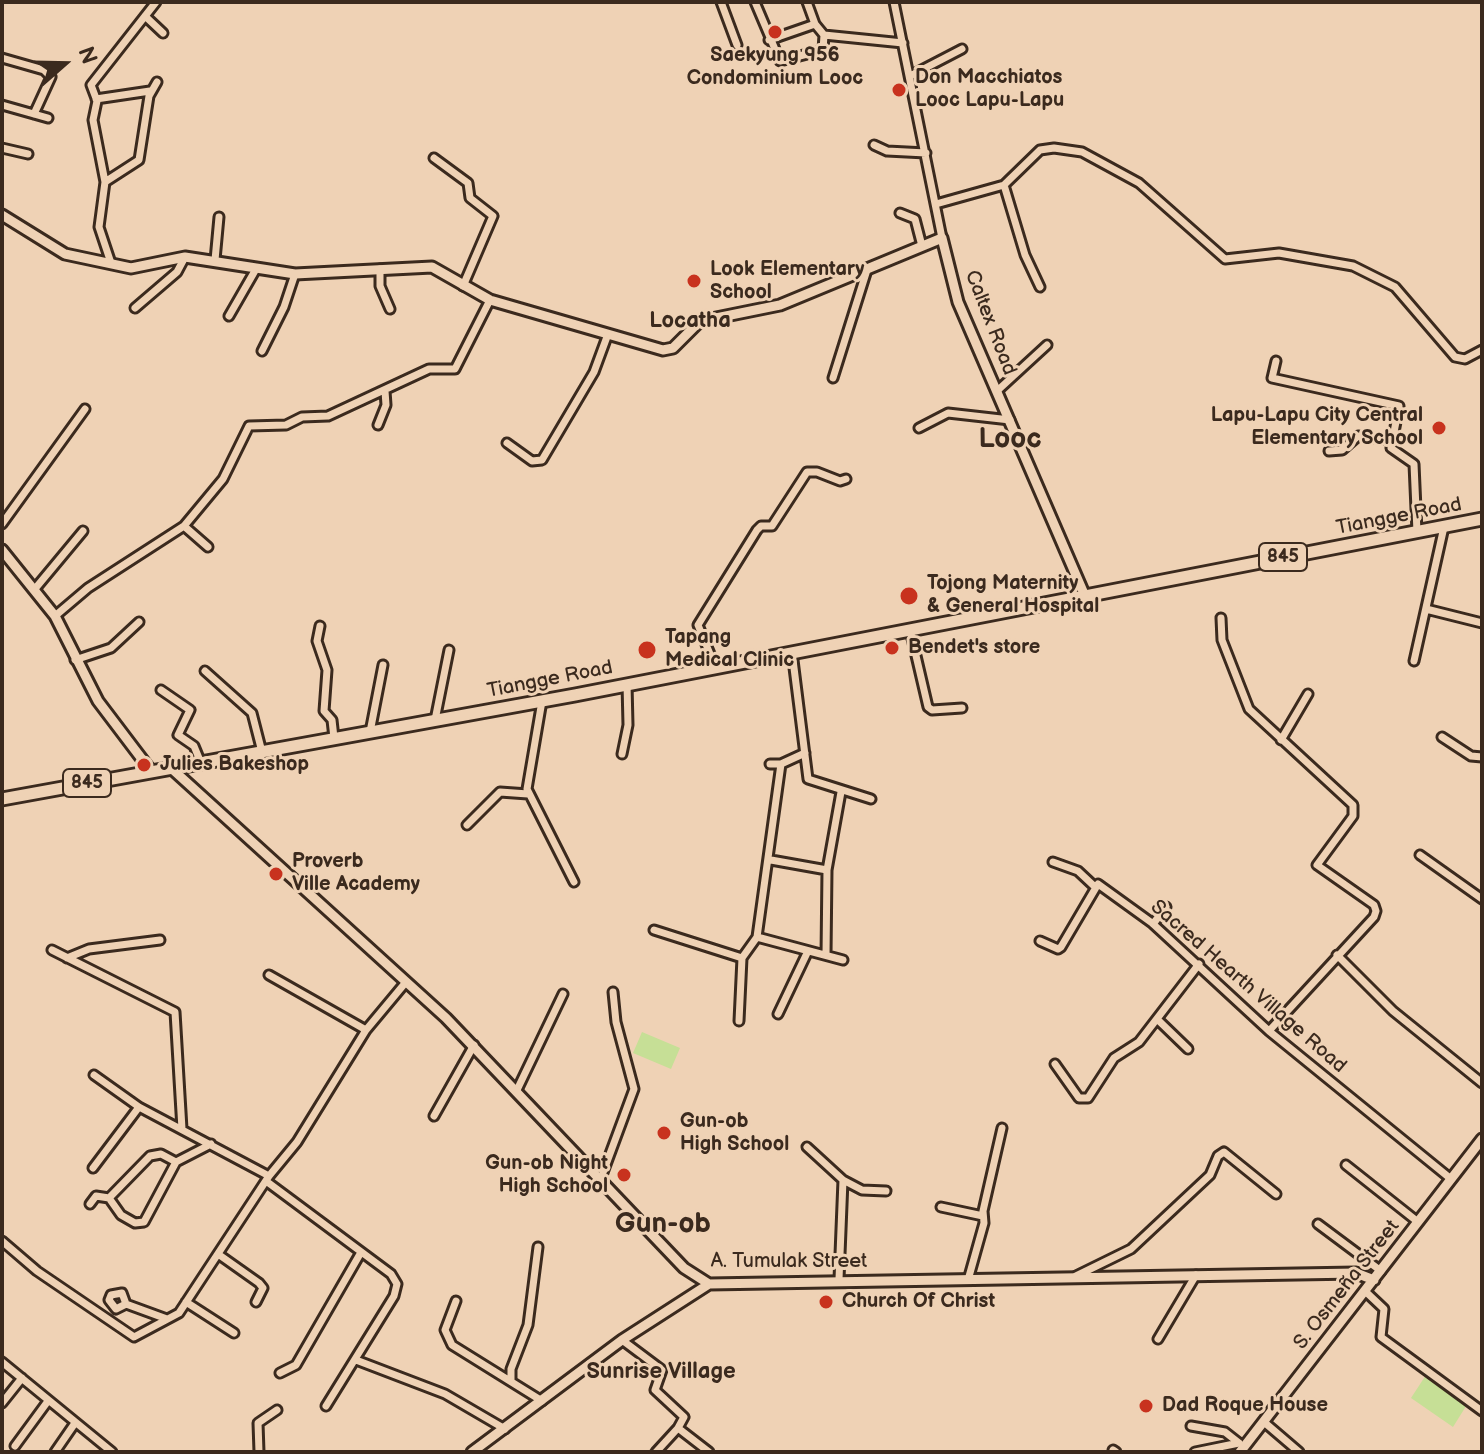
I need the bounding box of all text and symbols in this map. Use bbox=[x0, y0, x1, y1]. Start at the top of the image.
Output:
marker: Saekyung 956 Condominium Looc bbox=[766, 23, 784, 41]
north arrow bbox=[24, 24, 104, 104]
text: N bbox=[72, 43, 103, 68]
place label: Saekyung 956 Condominium Looc bbox=[687, 44, 863, 91]
place label: Don Macchiatos Looc Lapu-Lapu bbox=[915, 66, 1064, 113]
marker: Don Macchiatos Looc Lapu-Lapu bbox=[890, 81, 908, 99]
place label: Look Elementary School bbox=[710, 258, 865, 305]
street label: Caltex Road bbox=[959, 267, 1021, 379]
marker: Look Elementary School bbox=[685, 272, 703, 290]
district label: Locatha bbox=[649, 308, 731, 334]
place label: Lapu-Lapu City Central Elementary School bbox=[1211, 404, 1423, 451]
marker: Lapu-Lapu City Central Elementary School bbox=[1430, 419, 1448, 437]
district label: Looc bbox=[979, 423, 1041, 457]
street label: Tiangge Road bbox=[1334, 493, 1464, 541]
road number: 845 bbox=[1259, 543, 1307, 571]
place label: Tojong Maternity & General Hospital bbox=[927, 572, 1099, 619]
marker: Tojong Maternity & General Hospital bbox=[898, 585, 920, 607]
place label: Tapang Medical Clinic bbox=[665, 626, 794, 673]
place label: Bendet's store bbox=[908, 636, 1040, 660]
marker: Tapang Medical Clinic bbox=[636, 639, 658, 661]
marker: Bendet's store bbox=[883, 639, 901, 657]
street label: Tiangge Road bbox=[485, 656, 615, 704]
place label: Julies Bakeshop bbox=[160, 753, 309, 777]
marker: Julies Bakeshop bbox=[135, 756, 153, 774]
road number: 845 bbox=[63, 769, 111, 797]
place label: Proverb Ville Academy bbox=[292, 850, 420, 897]
marker: Proverb Ville Academy bbox=[267, 865, 285, 883]
street label: Sacred Hearth Village Road bbox=[1145, 895, 1351, 1079]
place label: Gun-ob High School bbox=[680, 1110, 789, 1157]
marker: Gun-ob High School bbox=[655, 1124, 673, 1142]
place label: Gun-ob Night High School bbox=[485, 1152, 608, 1199]
marker: Gun-ob Night High School bbox=[615, 1166, 633, 1184]
district label: Gun-ob bbox=[615, 1208, 711, 1242]
street label: S. Osmeña Street bbox=[1289, 1216, 1405, 1354]
street label: A. Tumulak Street bbox=[711, 1250, 867, 1274]
place label: Church Of Christ bbox=[842, 1290, 995, 1314]
marker: Church Of Christ bbox=[817, 1293, 835, 1311]
district label: Sunrise Village bbox=[586, 1359, 736, 1385]
place label: Dad Roque House bbox=[1162, 1394, 1328, 1418]
marker: Dad Roque House bbox=[1137, 1397, 1155, 1415]

